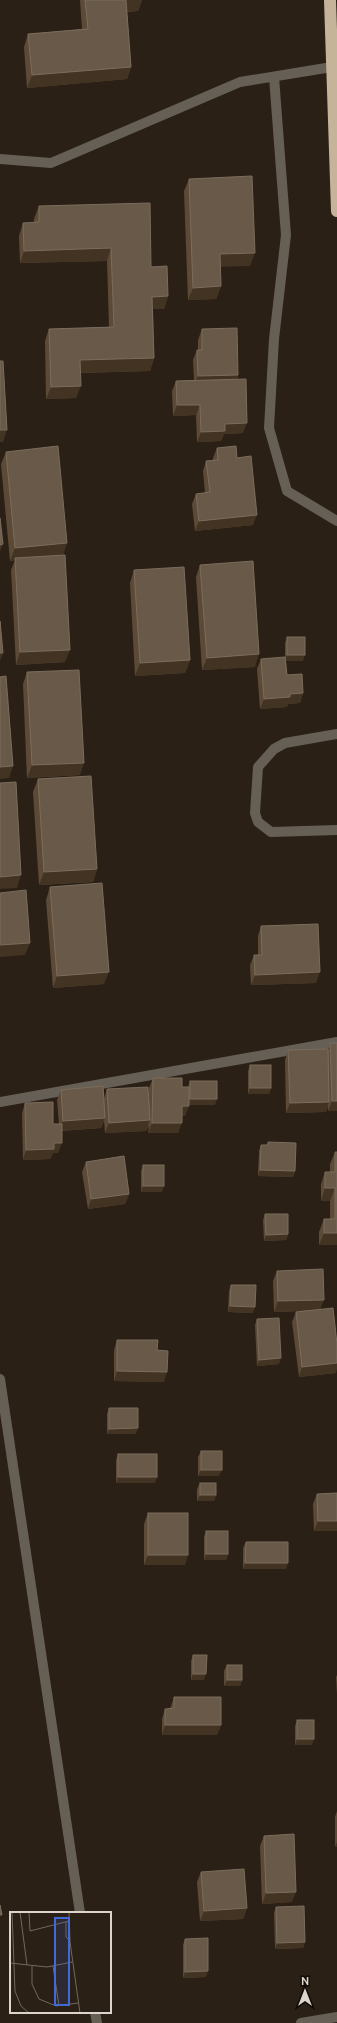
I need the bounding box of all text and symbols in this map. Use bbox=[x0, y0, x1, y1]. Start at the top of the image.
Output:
inset map bbox=[10, 1912, 111, 2013]
north arrow bbox=[285, 1971, 325, 2011]
text: N bbox=[301, 1975, 309, 1987]

